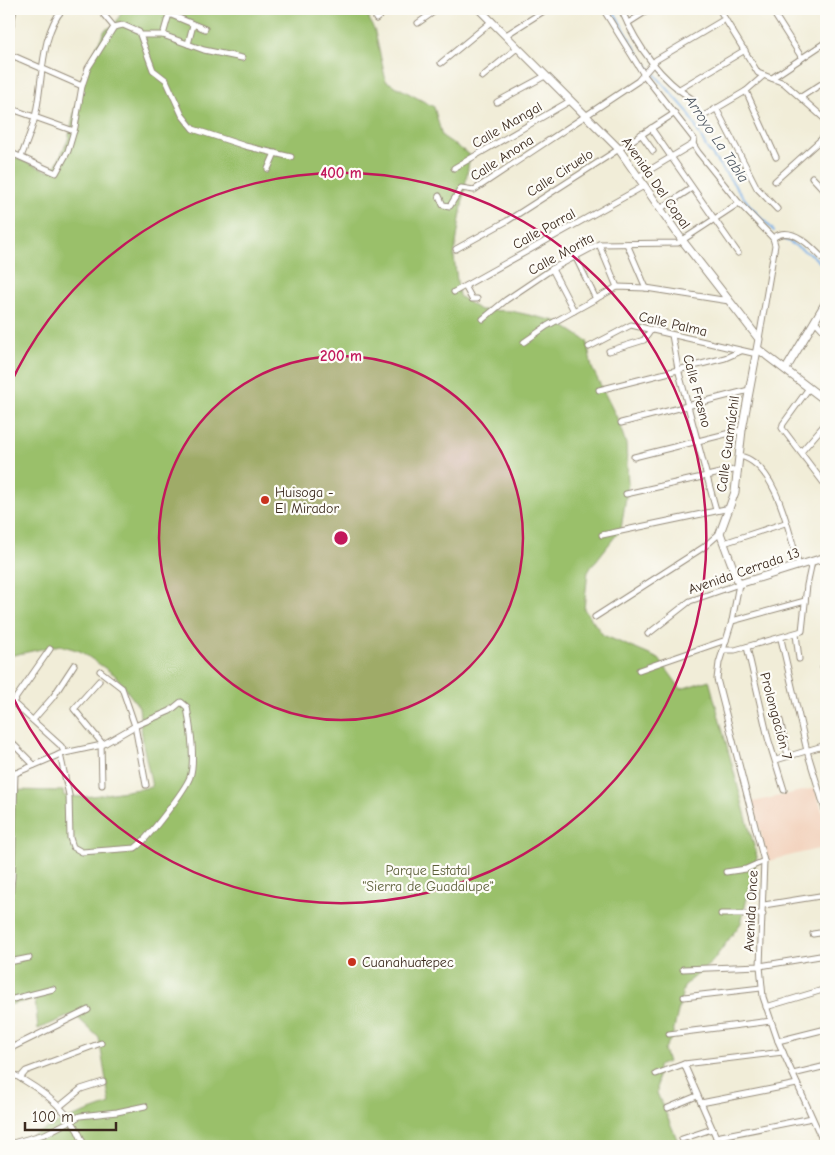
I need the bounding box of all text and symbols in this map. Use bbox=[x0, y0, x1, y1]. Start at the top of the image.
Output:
water label: Arroyo La Tabla bbox=[681, 91, 753, 186]
street label: Calle Mangal bbox=[469, 98, 545, 152]
street label: Calle Anona bbox=[467, 131, 537, 185]
street label: Avenida Del Copal bbox=[618, 134, 694, 232]
street label: Calle Ciruelo bbox=[524, 145, 596, 201]
text: 400 m bbox=[320, 164, 362, 182]
street label: Calle Parral bbox=[510, 205, 578, 253]
street label: Calle Morita bbox=[525, 229, 597, 279]
street label: Calle Palma bbox=[637, 308, 709, 340]
text: 200 m bbox=[320, 347, 362, 365]
street label: Calle Fresno bbox=[679, 353, 715, 429]
street label: Calle Guamúchil bbox=[713, 395, 743, 493]
place label: Huisoga - El Mirador bbox=[275, 484, 339, 517]
marker: Huisoga - El Mirador bbox=[259, 494, 271, 506]
centre of rings bbox=[332, 529, 350, 547]
street label: Avenida Cerrada 13 bbox=[686, 544, 802, 598]
street label: Prolongación 7 bbox=[756, 670, 796, 762]
park label: Parque Estatal "Sierra de Guadalupe" bbox=[362, 862, 494, 895]
street label: Avenida Once bbox=[740, 870, 762, 952]
place label: Cuanahuatepec bbox=[362, 954, 454, 971]
marker: Cuanahuatepec bbox=[346, 956, 358, 968]
scale bar bbox=[25, 1100, 116, 1132]
text: 100 m bbox=[32, 1108, 74, 1126]

